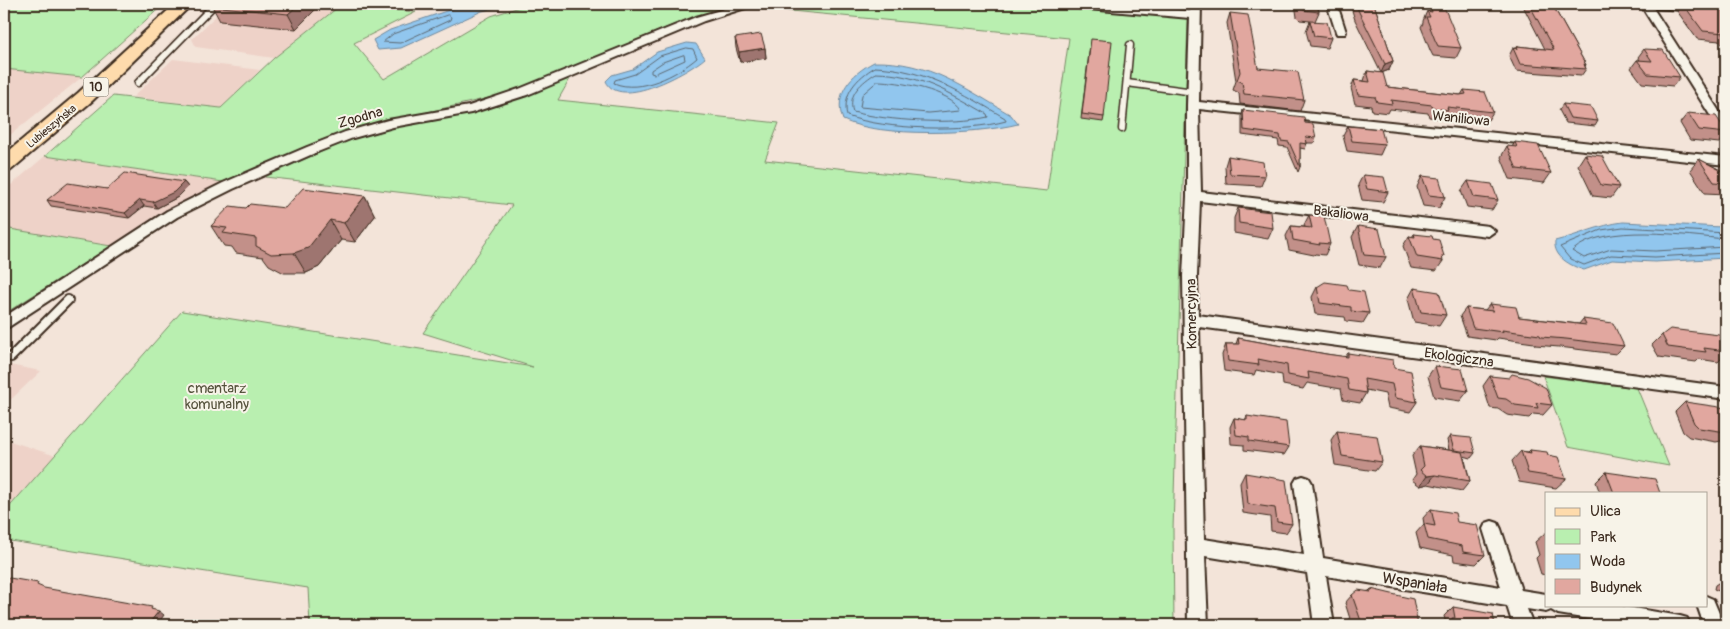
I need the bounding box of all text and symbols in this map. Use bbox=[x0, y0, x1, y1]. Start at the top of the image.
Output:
road number: 10 bbox=[84, 77, 108, 96]
street label: Lubieszyńska bbox=[24, 102, 79, 151]
street label: Zgodna bbox=[336, 103, 384, 132]
street label: Waniliowa bbox=[1431, 107, 1490, 130]
street label: Bakaliowa bbox=[1312, 202, 1370, 225]
street label: Komercyjna bbox=[1182, 279, 1201, 349]
street label: Ekologiczna bbox=[1423, 344, 1495, 371]
park label: cmentarz komunalny bbox=[185, 380, 249, 413]
legend bbox=[1545, 492, 1708, 606]
text: Ulica bbox=[1590, 502, 1621, 521]
text: Park bbox=[1590, 528, 1617, 547]
text: Woda bbox=[1590, 552, 1625, 571]
street label: Wspaniała bbox=[1381, 568, 1449, 598]
text: Budynek bbox=[1590, 578, 1643, 597]

